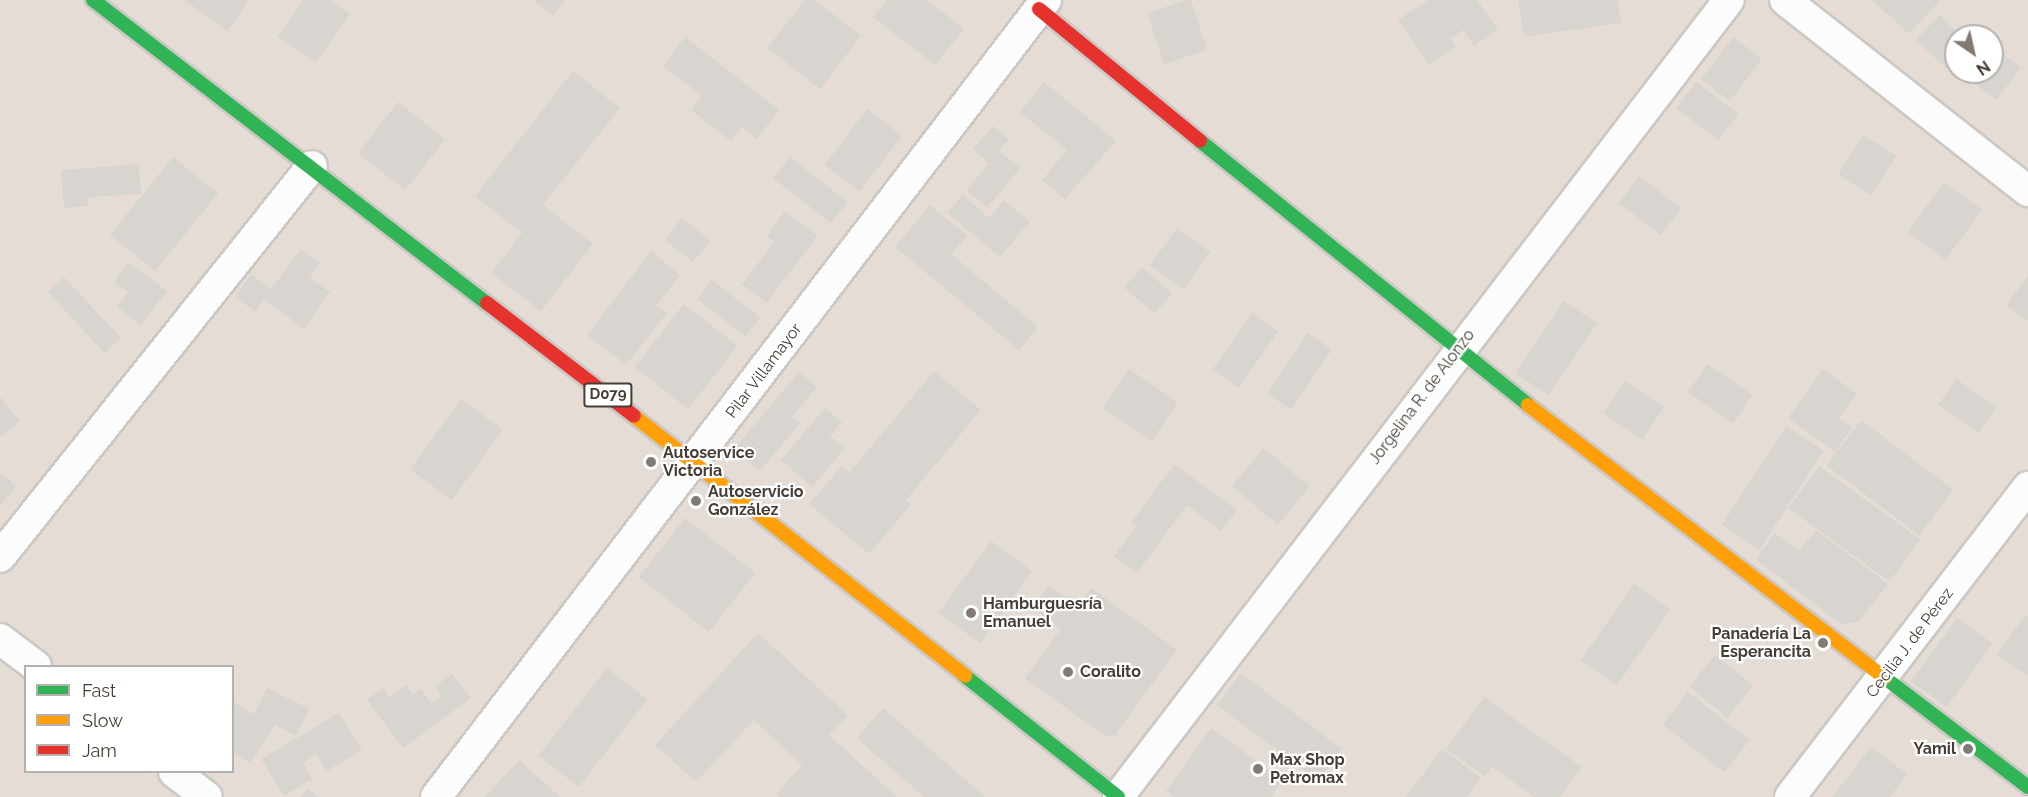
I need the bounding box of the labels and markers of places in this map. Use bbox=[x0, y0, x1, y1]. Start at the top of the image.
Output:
place label: Autoservice Victoria bbox=[663, 443, 754, 481]
marker: Autoservice Victoria bbox=[644, 455, 658, 469]
place label: Autoservicio González bbox=[708, 482, 804, 520]
marker: Autoservicio González bbox=[689, 494, 703, 508]
place label: Hamburguesría Emanuel bbox=[983, 594, 1102, 632]
marker: Hamburguesría Emanuel bbox=[964, 606, 978, 620]
place label: Panadería La Esperancita bbox=[1711, 624, 1811, 662]
marker: Panadería La Esperancita bbox=[1816, 636, 1830, 650]
place label: Coralito bbox=[1080, 662, 1141, 682]
marker: Coralito bbox=[1061, 665, 1075, 679]
place label: Yamil bbox=[1914, 739, 1956, 759]
marker: Yamil bbox=[1961, 742, 1975, 756]
place label: Max Shop Petromax bbox=[1270, 750, 1345, 788]
marker: Max Shop Petromax bbox=[1251, 762, 1265, 776]

